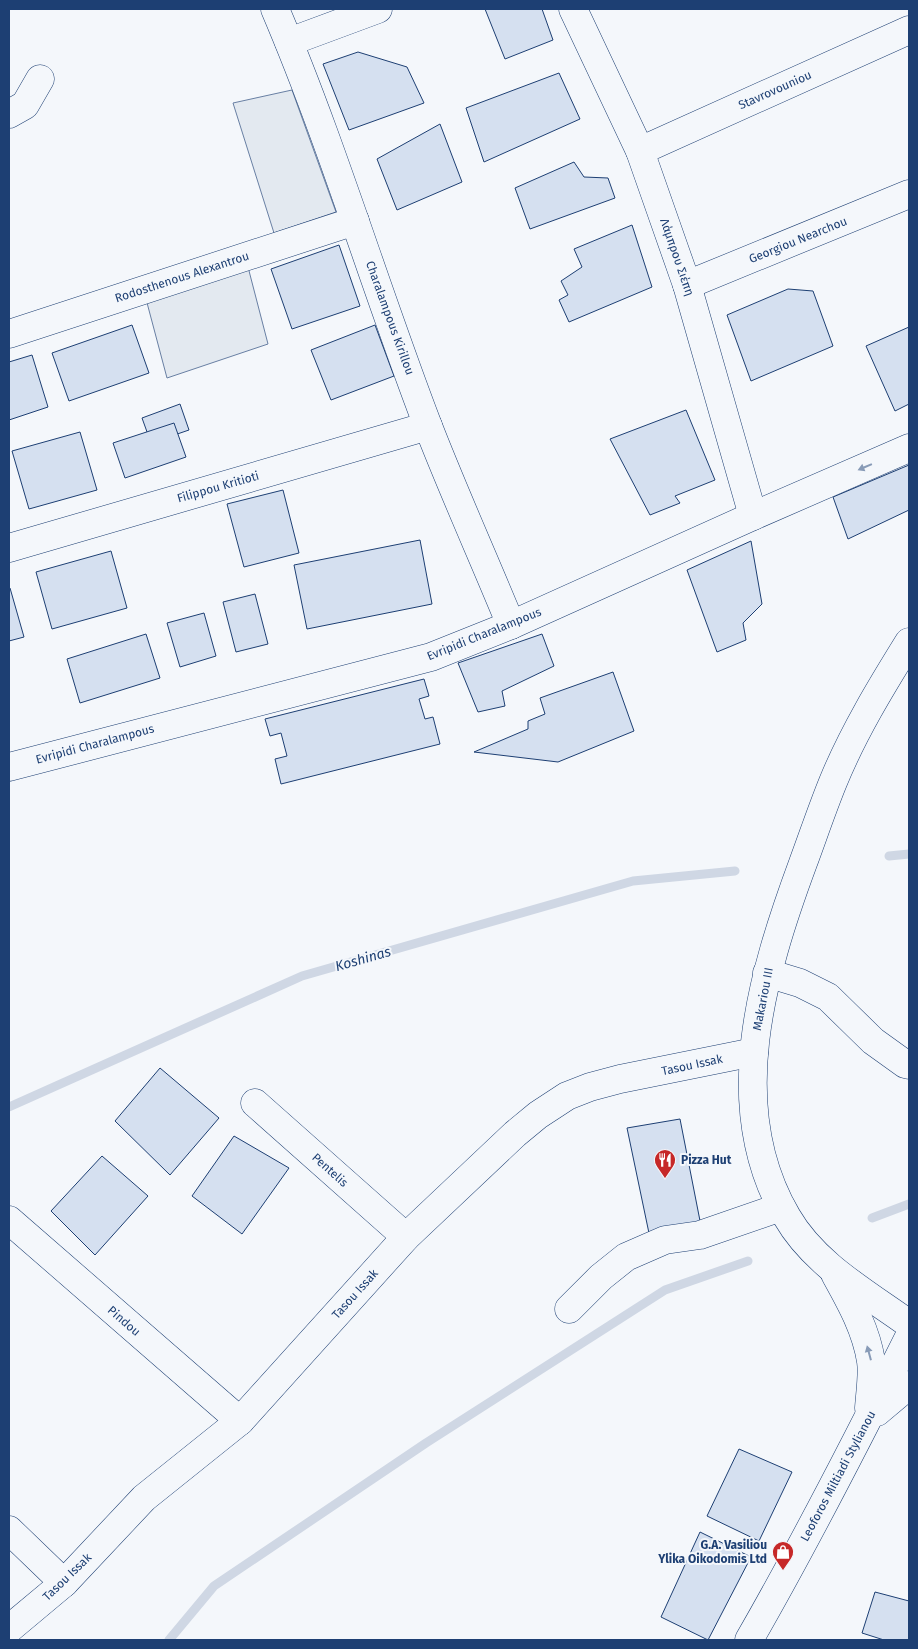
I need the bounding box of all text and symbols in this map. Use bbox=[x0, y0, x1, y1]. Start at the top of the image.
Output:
street label: Stavrovouniou bbox=[736, 68, 814, 112]
street label: Georgiou Nearchou bbox=[747, 214, 849, 266]
street label: Λάμπρου Σιέπη bbox=[657, 216, 697, 298]
street label: Rodosthenous Alexantrou bbox=[113, 249, 251, 305]
street label: Charalampous Kirillou bbox=[363, 259, 417, 377]
one-way arrow bbox=[857, 464, 872, 472]
street label: Filippou Kritioti bbox=[175, 469, 261, 505]
street label: Evripidi Charalampous bbox=[425, 604, 544, 663]
street label: Evripidi Charalampous bbox=[34, 721, 156, 767]
water label: Koshinas bbox=[333, 943, 393, 975]
street label: Makariou III bbox=[750, 966, 776, 1032]
street label: Tasou Issak bbox=[660, 1052, 725, 1078]
restaurant icon: Pizza Hut bbox=[653, 1148, 677, 1179]
street label: Pentelis bbox=[309, 1150, 351, 1190]
place label: Pizza Hut bbox=[681, 1153, 732, 1167]
street label: Tasou Issak bbox=[329, 1266, 382, 1322]
street label: Pindou bbox=[105, 1303, 143, 1339]
one-way arrow bbox=[865, 1346, 873, 1361]
street label: Leoforos Miltiadi Stylianou bbox=[798, 1408, 878, 1544]
place label: G.A. Vasiliou Ylika Oikodomis Ltd bbox=[657, 1538, 767, 1566]
shop icon: G.A. Vasiliou Ylika Oikodomis Ltd bbox=[771, 1540, 795, 1571]
street label: Tasou Issak bbox=[40, 1550, 95, 1604]

